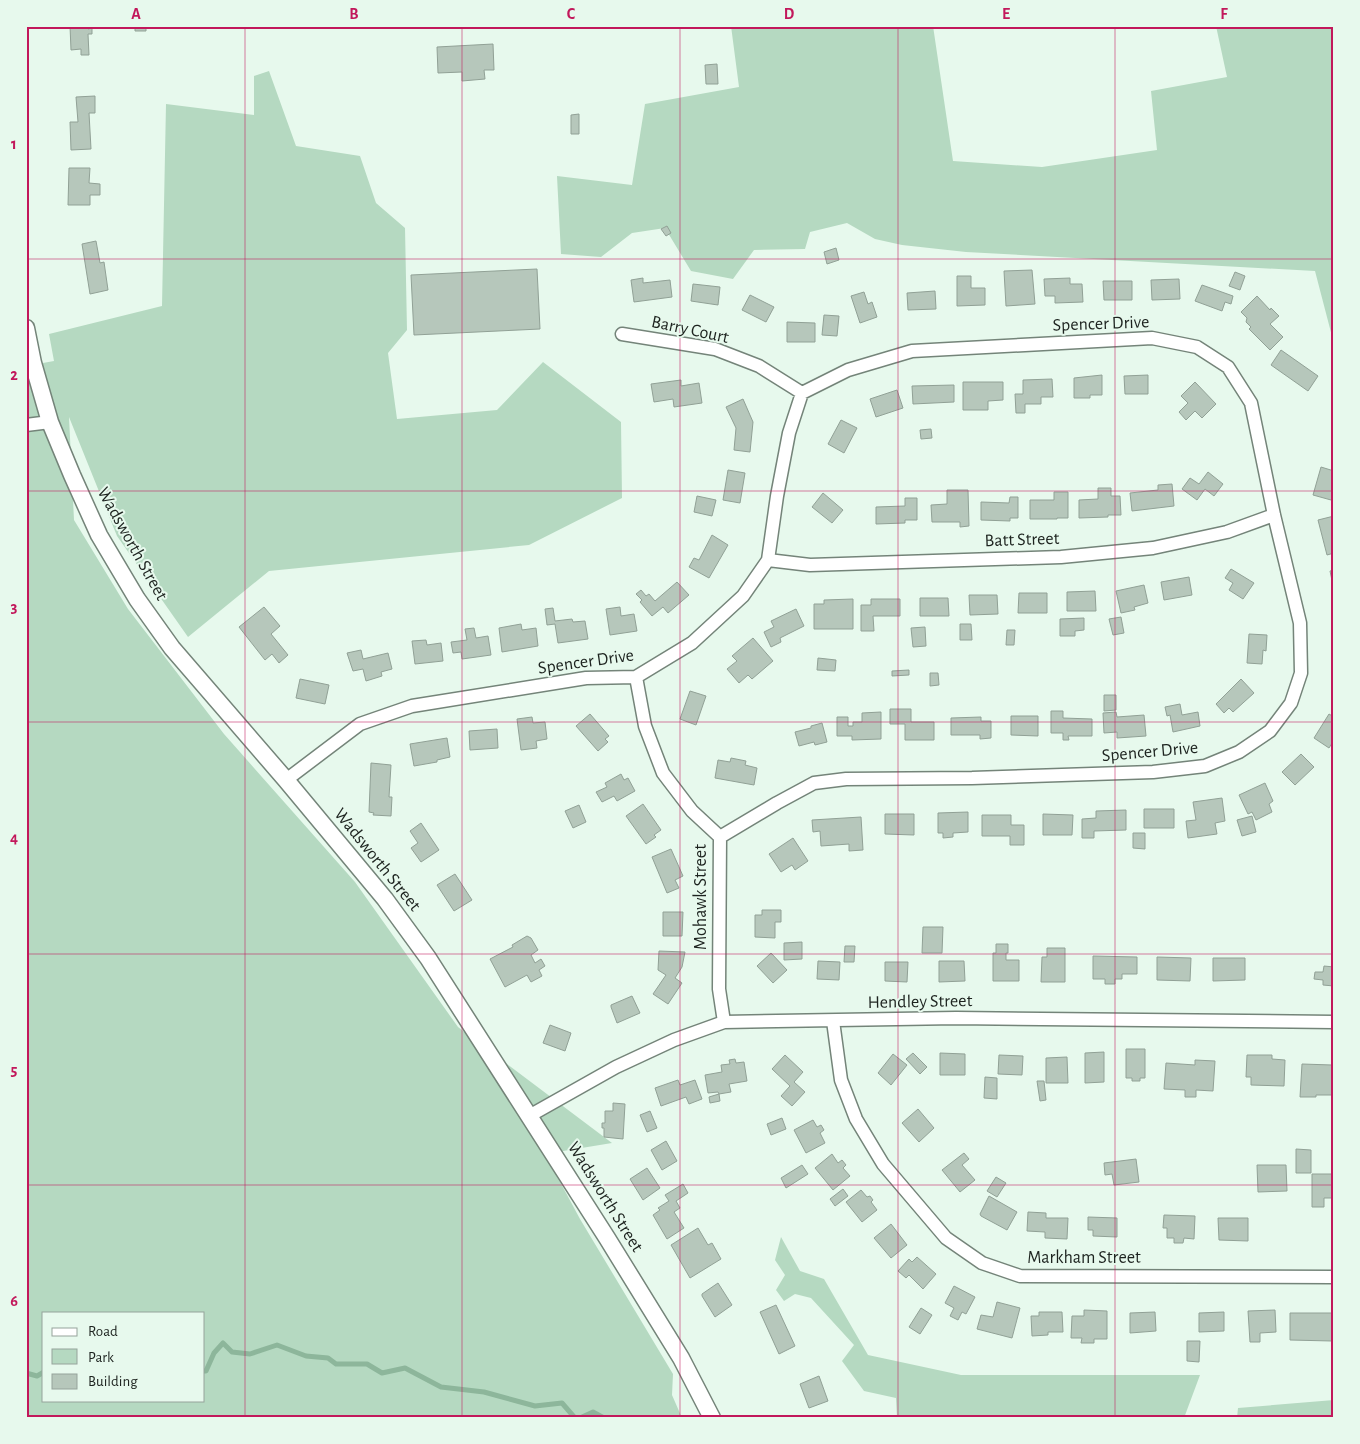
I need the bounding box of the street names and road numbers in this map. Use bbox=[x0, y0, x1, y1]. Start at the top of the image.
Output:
street label: Barry Court bbox=[650, 313, 731, 347]
street label: Spencer Drive bbox=[1052, 313, 1150, 335]
street label: Wadsworth Street bbox=[94, 484, 171, 604]
street label: Batt Street bbox=[984, 530, 1060, 550]
street label: Spencer Drive bbox=[537, 646, 635, 678]
street label: Spencer Drive bbox=[1101, 739, 1199, 765]
street label: Wadsworth Street bbox=[330, 805, 424, 915]
street label: Mohawk Street bbox=[692, 844, 710, 950]
street label: Hendley Street bbox=[868, 992, 973, 1012]
street label: Wadsworth Street bbox=[564, 1139, 646, 1255]
street label: Markham Street bbox=[1027, 1249, 1141, 1267]

